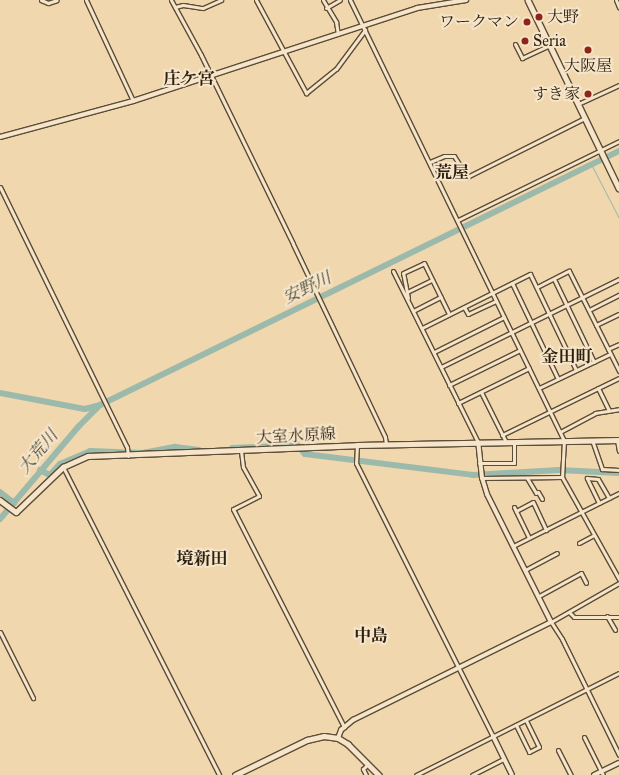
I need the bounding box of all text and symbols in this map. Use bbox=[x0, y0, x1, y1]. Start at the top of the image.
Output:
place label: 大野 bbox=[547, 7, 579, 27]
place label: ワークマン bbox=[439, 12, 519, 32]
marker: 大野 bbox=[534, 12, 544, 22]
marker: ワークマン bbox=[522, 17, 532, 27]
place label: Seria bbox=[533, 31, 566, 51]
marker: Seria bbox=[520, 36, 530, 46]
marker: 大阪屋 bbox=[583, 45, 593, 55]
place label: 大阪屋 bbox=[564, 56, 612, 76]
district label: 庄ケ宮 bbox=[164, 69, 214, 89]
place label: すき家 bbox=[532, 84, 580, 104]
marker: すき家 bbox=[583, 89, 593, 99]
district label: 荒屋 bbox=[435, 163, 469, 183]
water label: 安野川 bbox=[280, 268, 334, 308]
district label: 金田町 bbox=[542, 347, 592, 367]
street label: 大室水原線 bbox=[256, 424, 336, 448]
water label: 大荒川 bbox=[14, 426, 62, 478]
district label: 境新田 bbox=[177, 549, 227, 569]
district label: 中島 bbox=[354, 626, 388, 646]

